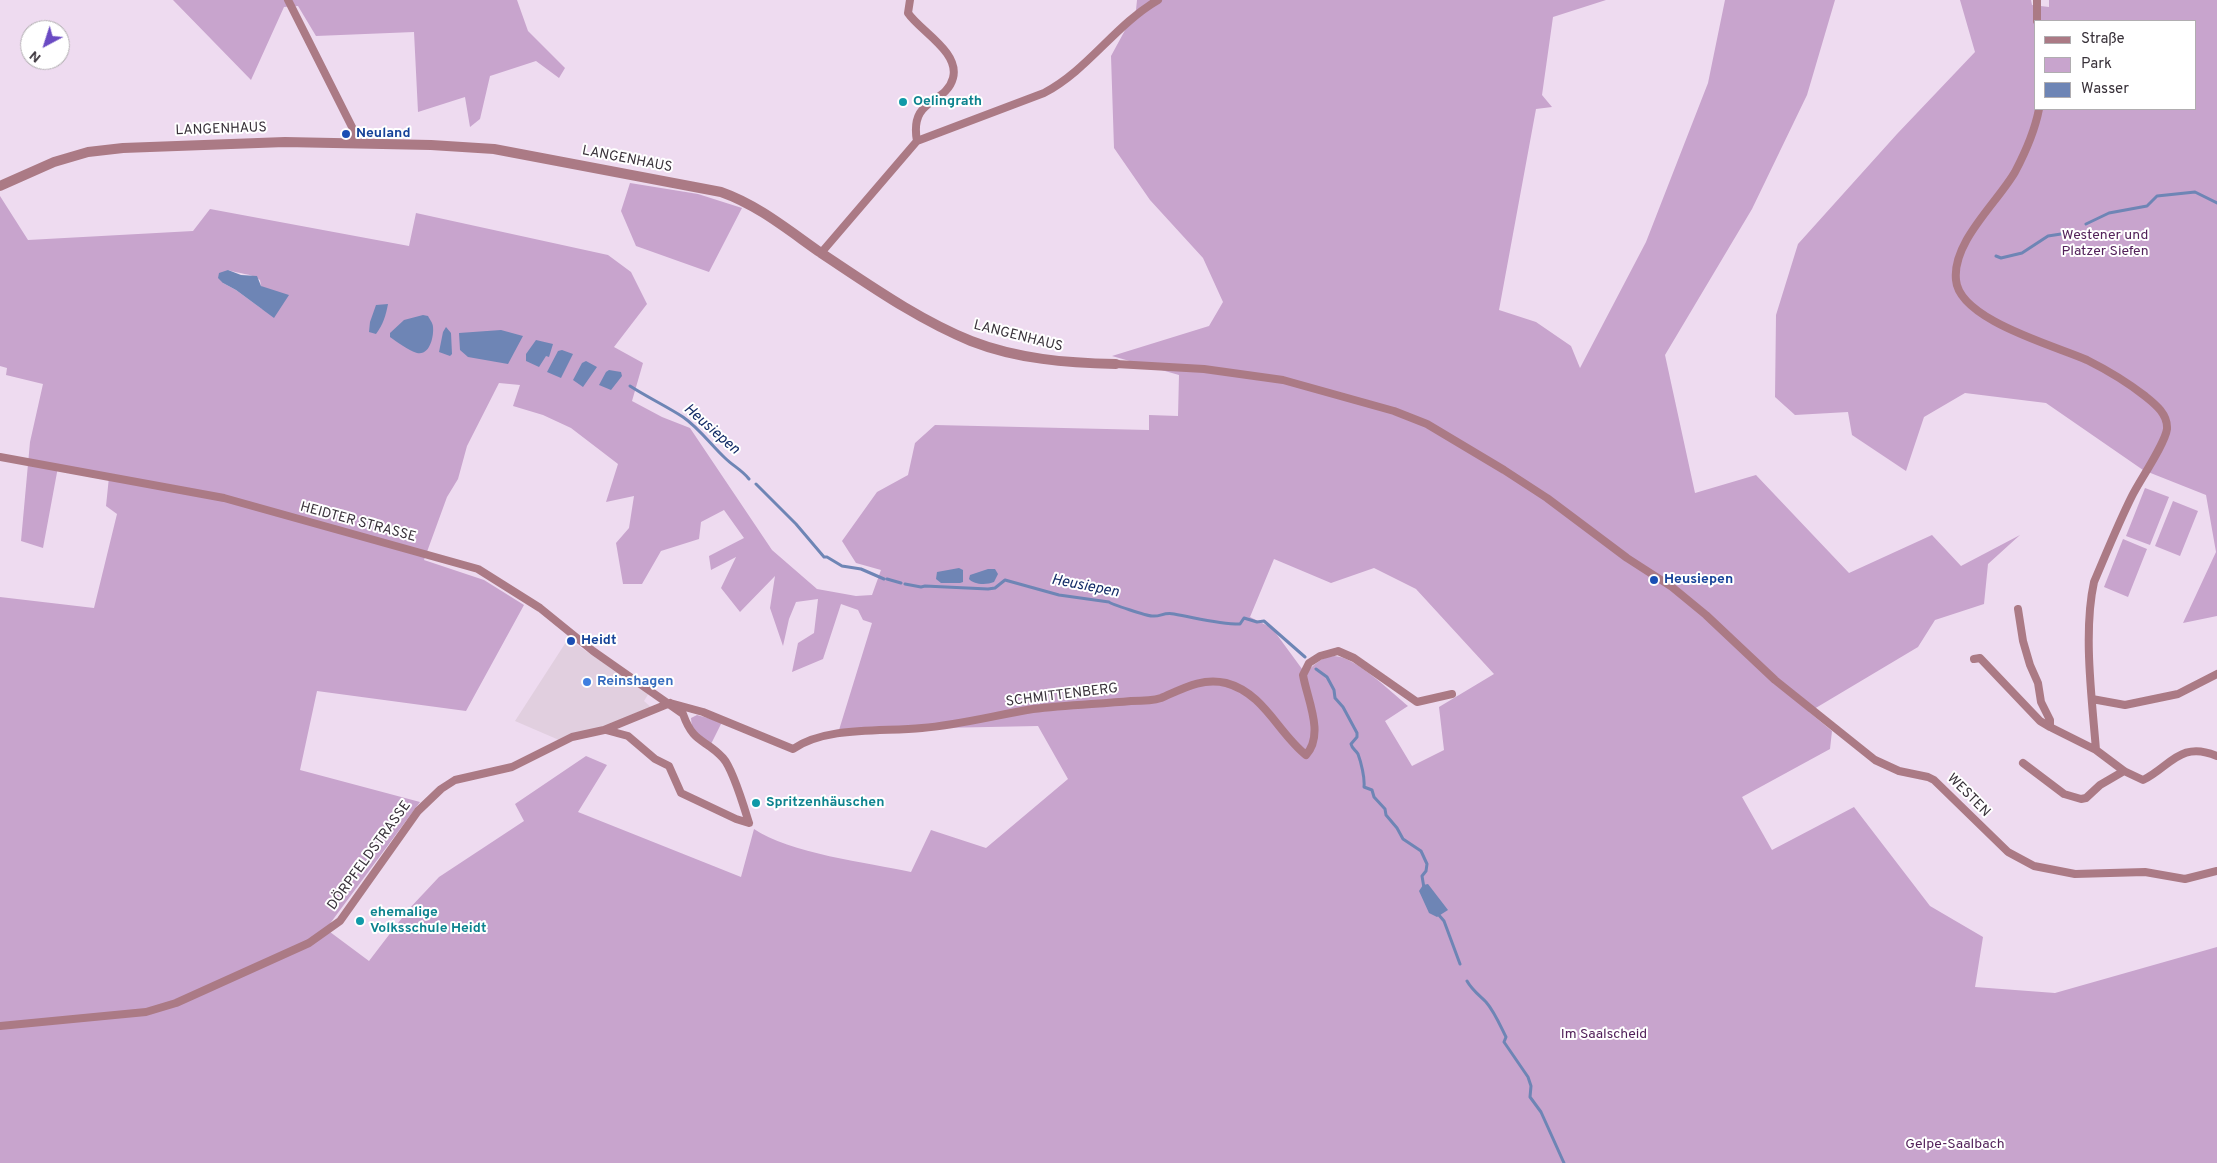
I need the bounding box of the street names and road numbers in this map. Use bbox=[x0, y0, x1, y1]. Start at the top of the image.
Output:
street label: LANGENHAUS bbox=[175, 120, 267, 140]
street label: LANGENHAUS bbox=[580, 143, 674, 177]
street label: LANGENHAUS bbox=[972, 318, 1064, 356]
street label: HEIDTER STRASSE bbox=[298, 499, 418, 547]
street label: SCHMITTENBERG bbox=[1005, 681, 1119, 711]
street label: WESTEN bbox=[1943, 771, 1993, 821]
street label: DÖRPFELDSTRASSE bbox=[325, 798, 415, 914]

